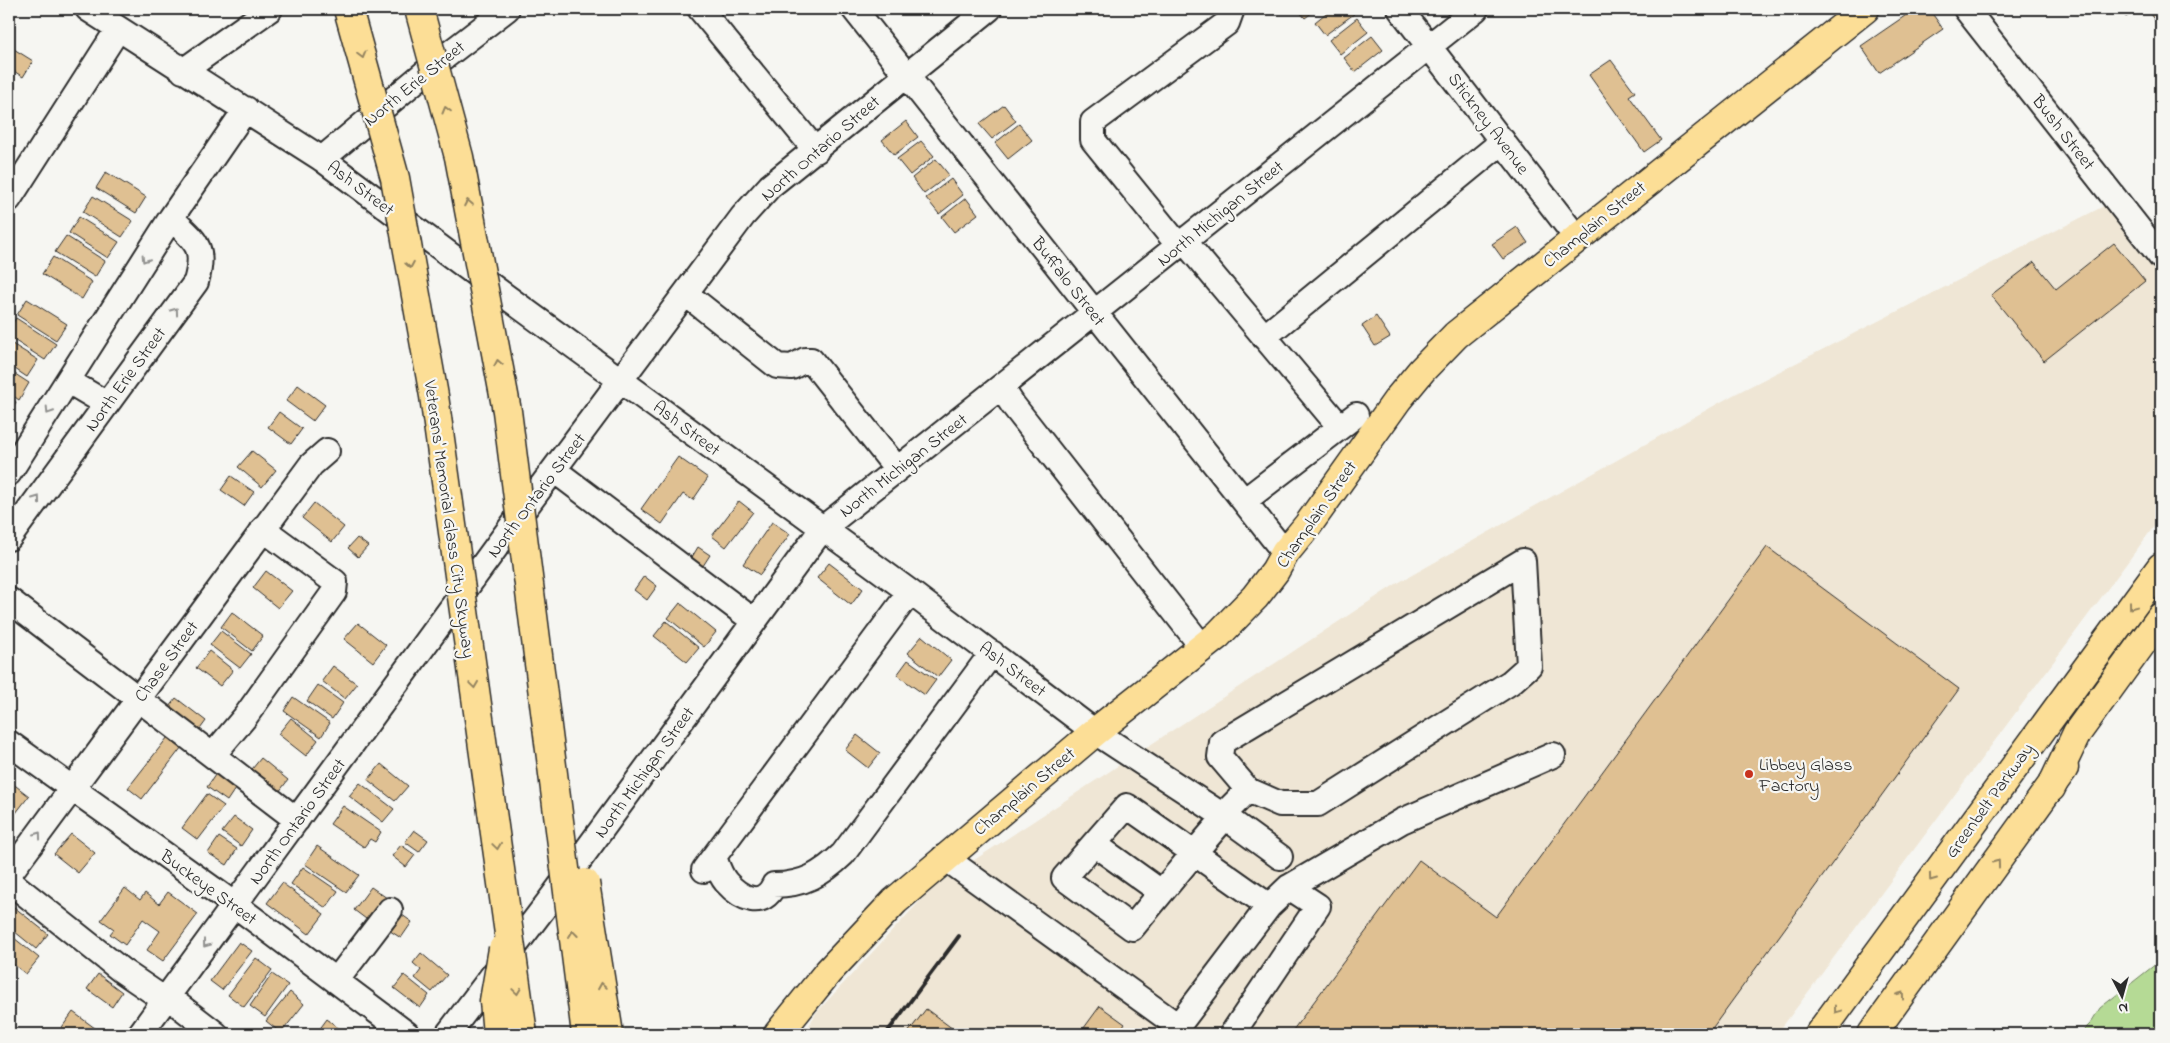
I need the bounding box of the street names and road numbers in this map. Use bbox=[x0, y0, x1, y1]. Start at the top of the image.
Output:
street label: North Erie Street bbox=[359, 35, 472, 134]
street label: Stickney Avenue bbox=[1440, 68, 1535, 181]
street label: Bush Street bbox=[2024, 89, 2100, 177]
street label: North Ontario Street bbox=[756, 90, 887, 209]
street label: North Michigan Street bbox=[1152, 155, 1291, 275]
street label: Ash Street bbox=[321, 156, 399, 224]
street label: Champlain Street bbox=[1538, 176, 1652, 275]
street label: Buffalo Street bbox=[1024, 231, 1111, 332]
street label: North Erie Street bbox=[80, 322, 174, 438]
street label: Veterans' Memorial Glass City Skyway bbox=[416, 378, 480, 660]
street label: Ash Street bbox=[647, 396, 725, 464]
street label: North Michigan Street bbox=[834, 408, 975, 526]
street label: North Ontario Street bbox=[482, 428, 593, 564]
street label: Champlain Street bbox=[1271, 456, 1364, 574]
street label: Chase Street bbox=[129, 616, 206, 708]
street label: Ash Street bbox=[973, 637, 1051, 705]
street label: North Michigan Street bbox=[589, 702, 703, 845]
street label: Greenbelt Parkway bbox=[1940, 738, 2041, 864]
street label: Champlain Street bbox=[969, 742, 1082, 843]
street label: North Ontario Street bbox=[244, 754, 353, 891]
street label: Buckeye Street bbox=[153, 844, 262, 933]

